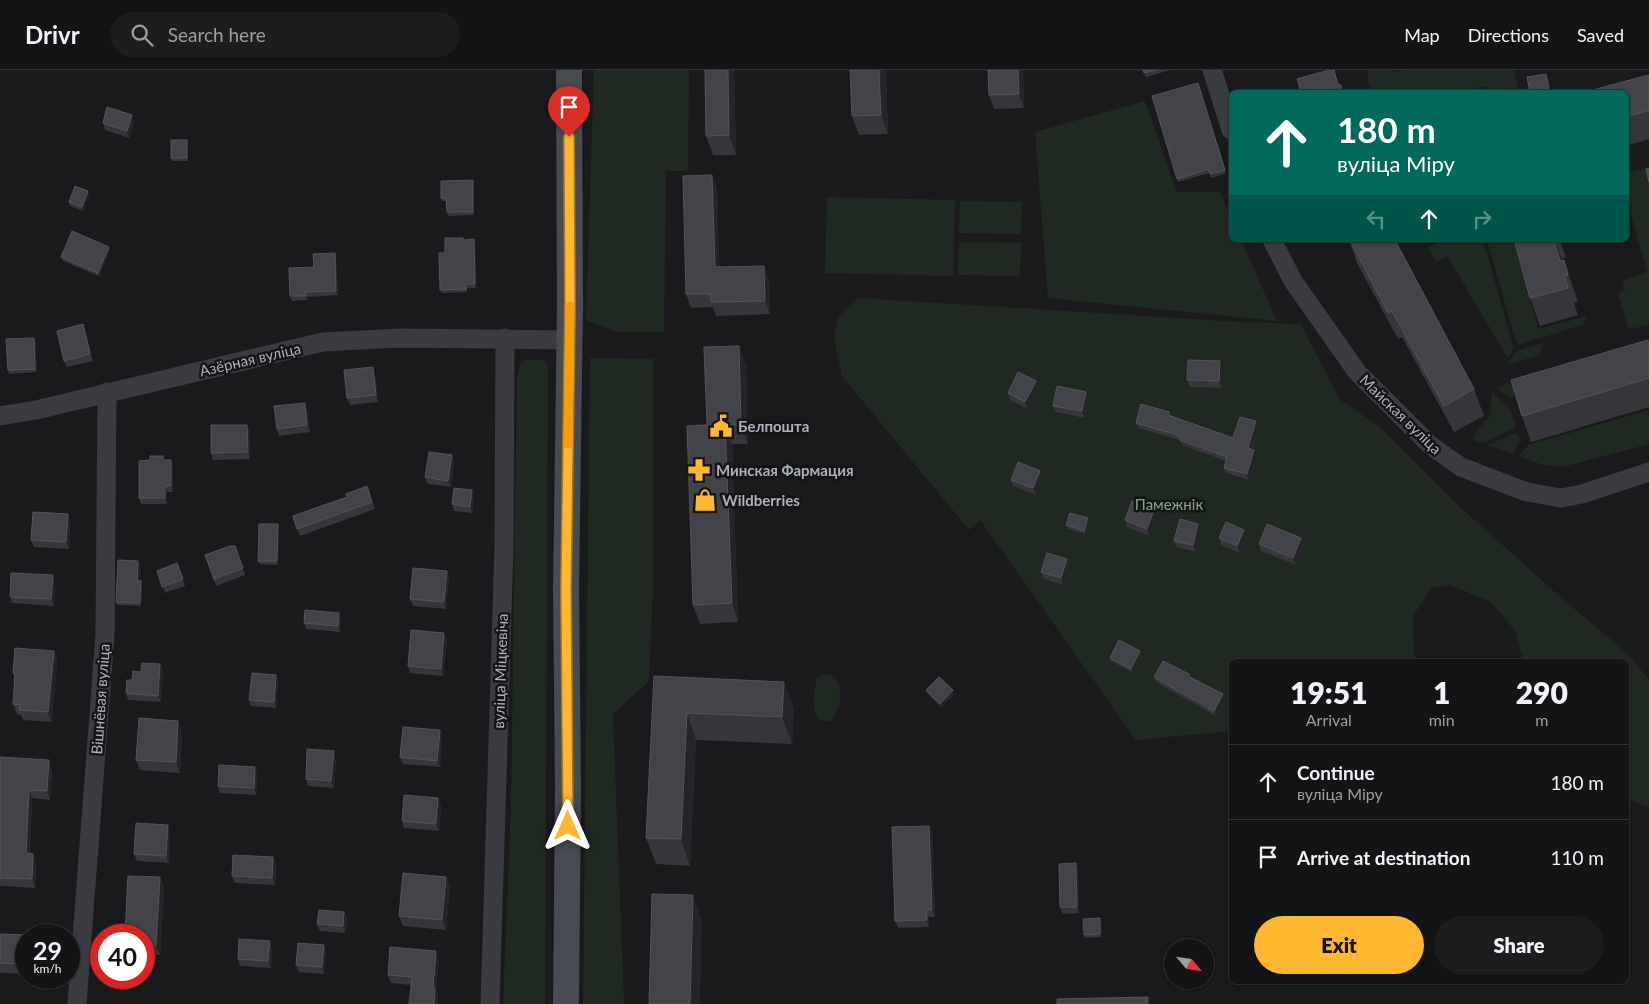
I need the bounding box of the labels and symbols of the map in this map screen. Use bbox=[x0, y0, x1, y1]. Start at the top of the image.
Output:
pin bbox=[548, 86, 590, 137]
street label: Азёрная вуліца bbox=[198, 339, 302, 379]
street label: Майская вуліца bbox=[1356, 370, 1446, 458]
public building icon: Белпошта bbox=[708, 413, 734, 439]
place label: Белпошта bbox=[738, 417, 809, 435]
pharmacy icon: Минская Фармация bbox=[686, 457, 712, 483]
place label: Минская Фармация bbox=[716, 461, 854, 479]
shop icon: Wildberries bbox=[692, 487, 718, 513]
place label: Wildberries bbox=[722, 491, 800, 509]
park label: Памежнік bbox=[1135, 495, 1203, 513]
street label: вуліца Міцкевіча bbox=[489, 613, 511, 729]
street label: Вішнёвая вуліца bbox=[87, 643, 113, 755]
position arrow bbox=[541, 799, 593, 851]
speed limit sign: 40 bbox=[90, 924, 155, 989]
north arrow bbox=[1164, 939, 1214, 989]

